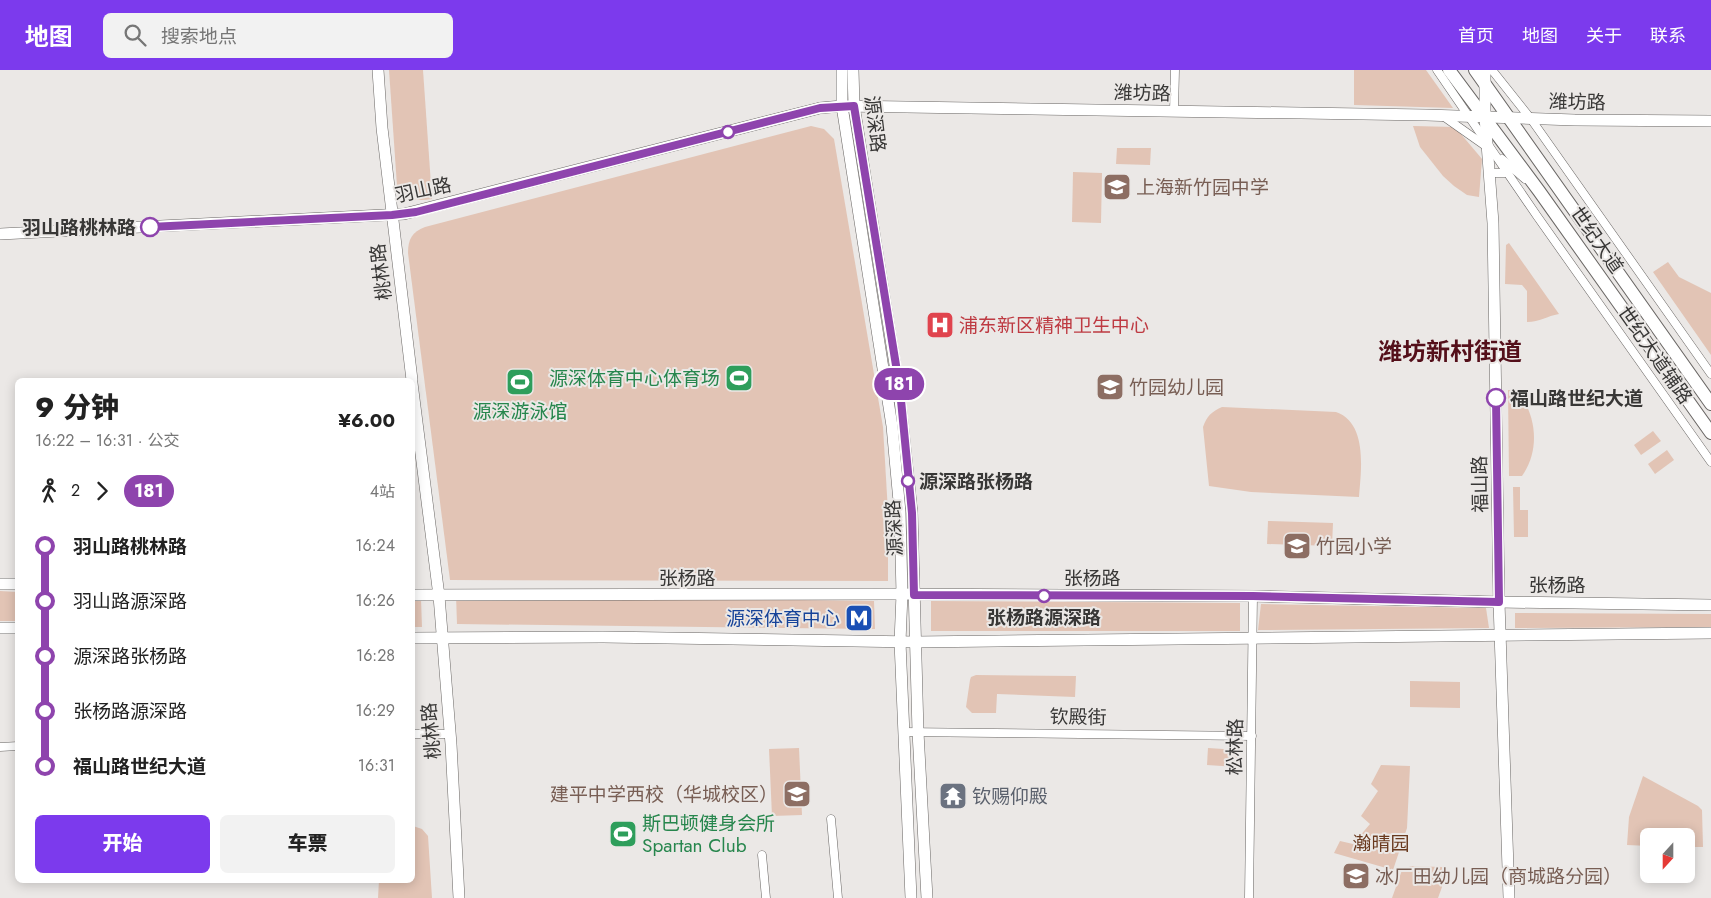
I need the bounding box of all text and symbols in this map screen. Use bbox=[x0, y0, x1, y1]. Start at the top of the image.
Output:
search box bbox=[103, 13, 453, 58]
text: 地图 bbox=[25, 19, 73, 54]
icon: search bbox=[121, 21, 149, 49]
text: 搜索地点 bbox=[161, 23, 237, 50]
text: 首页 bbox=[1458, 23, 1494, 49]
text: 地图 bbox=[1522, 23, 1558, 49]
text: 关于 bbox=[1586, 23, 1622, 49]
text: 联系 bbox=[1650, 23, 1686, 49]
street label: 潍坊路 bbox=[1113, 79, 1171, 107]
street label: 潍坊路 bbox=[1548, 88, 1606, 116]
street label: 源深路 bbox=[858, 94, 892, 154]
unlabelled marker bbox=[721, 125, 735, 139]
street label: 羽山路 bbox=[392, 171, 454, 209]
school or university icon: 上海新竹园中学 bbox=[1102, 172, 1132, 202]
place label: 上海新竹园中学 bbox=[1136, 174, 1269, 201]
street label: 世纪大道 bbox=[1564, 201, 1630, 279]
place label: 羽山路桃林路 bbox=[22, 214, 136, 241]
marker: 羽山路桃林路 bbox=[140, 217, 160, 237]
street label: 桃林路 bbox=[364, 242, 398, 302]
street label: 世纪大道辅路 bbox=[1611, 301, 1699, 409]
hospital icon: 浦东新区精神卫生中心 bbox=[925, 310, 955, 340]
place label: 浦东新区精神卫生中心 bbox=[959, 312, 1149, 339]
district label: 潍坊新村街道 bbox=[1378, 334, 1522, 369]
sports icon: 源深体育中心体育场 bbox=[724, 363, 754, 393]
place label: 源深体育中心体育场 bbox=[549, 365, 720, 392]
sports icon: 源深游泳馆 bbox=[505, 367, 535, 397]
line badge: 181 bbox=[870, 368, 928, 400]
text: 181 bbox=[884, 371, 914, 397]
school or university icon: 竹园幼儿园 bbox=[1095, 372, 1125, 402]
place label: 竹园幼儿园 bbox=[1129, 374, 1224, 401]
place label: 福山路世纪大道 bbox=[1510, 385, 1643, 412]
text: 9 分钟 bbox=[35, 387, 119, 428]
marker: 福山路世纪大道 bbox=[1486, 388, 1506, 408]
place label: 源深游泳馆 bbox=[472, 398, 568, 425]
text: ¥6.00 bbox=[338, 407, 395, 434]
text: 16:22 – 16:31 · 公交 bbox=[35, 429, 179, 452]
street label: 福山路 bbox=[1466, 455, 1494, 513]
place label: 源深路张杨路 bbox=[919, 468, 1033, 495]
marker: 源深路张杨路 bbox=[901, 474, 915, 488]
icon: walk bbox=[35, 477, 63, 505]
icon: forward bbox=[88, 477, 116, 505]
text: 181 bbox=[134, 478, 164, 504]
text: 2 bbox=[71, 479, 80, 502]
text: 4站 bbox=[370, 480, 395, 503]
street label: 源深路 bbox=[879, 499, 909, 557]
school or university icon: 竹园小学 bbox=[1282, 531, 1312, 561]
text: 羽山路桃林路 bbox=[73, 533, 187, 560]
place label: 竹园小学 bbox=[1316, 533, 1392, 560]
text: 16:24 bbox=[355, 534, 395, 557]
street label: 张杨路 bbox=[658, 565, 716, 592]
street label: 张杨路 bbox=[1063, 565, 1121, 592]
street label: 张杨路 bbox=[1528, 572, 1586, 599]
text: 羽山路源深路 bbox=[73, 588, 187, 615]
text: 16:26 bbox=[355, 589, 395, 612]
marker: 张杨路源深路 bbox=[1037, 589, 1051, 603]
metro station icon: 源深体育中心 bbox=[844, 603, 874, 633]
place label: 张杨路源深路 bbox=[987, 604, 1101, 631]
place label: 源深体育中心 bbox=[726, 605, 840, 632]
text: 源深路张杨路 bbox=[73, 643, 187, 670]
text: 16:28 bbox=[356, 644, 395, 667]
text: 张杨路源深路 bbox=[73, 698, 187, 725]
text: 16:29 bbox=[355, 699, 395, 722]
street label: 桃林路 bbox=[415, 701, 447, 761]
street label: 钦殿街 bbox=[1049, 703, 1107, 731]
street label: 松林路 bbox=[1221, 718, 1249, 776]
text: 福山路世纪大道 bbox=[73, 753, 206, 780]
text: 16:31 bbox=[358, 754, 395, 777]
school or university icon: 建平中学西校（华城校区） bbox=[782, 779, 812, 809]
place label: 建平中学西校（华城校区） bbox=[550, 781, 778, 808]
temple icon: 钦赐仰殿 bbox=[938, 781, 968, 811]
place label: 钦赐仰殿 bbox=[972, 783, 1048, 810]
place label: 斯巴顿健身会所 Spartan Club bbox=[642, 810, 775, 859]
button: 开始 bbox=[35, 815, 210, 873]
button: 车票 bbox=[220, 815, 395, 873]
sports icon: 斯巴顿健身会所 Spartan Club bbox=[608, 819, 638, 849]
north arrow bbox=[1640, 828, 1695, 882]
map controls bbox=[1640, 828, 1695, 883]
park label: 瀚晴园 bbox=[1352, 830, 1410, 857]
school or university icon: 冰厂田幼儿园（商城路分园） bbox=[1341, 861, 1371, 891]
place label: 冰厂田幼儿园（商城路分园） bbox=[1375, 863, 1622, 890]

